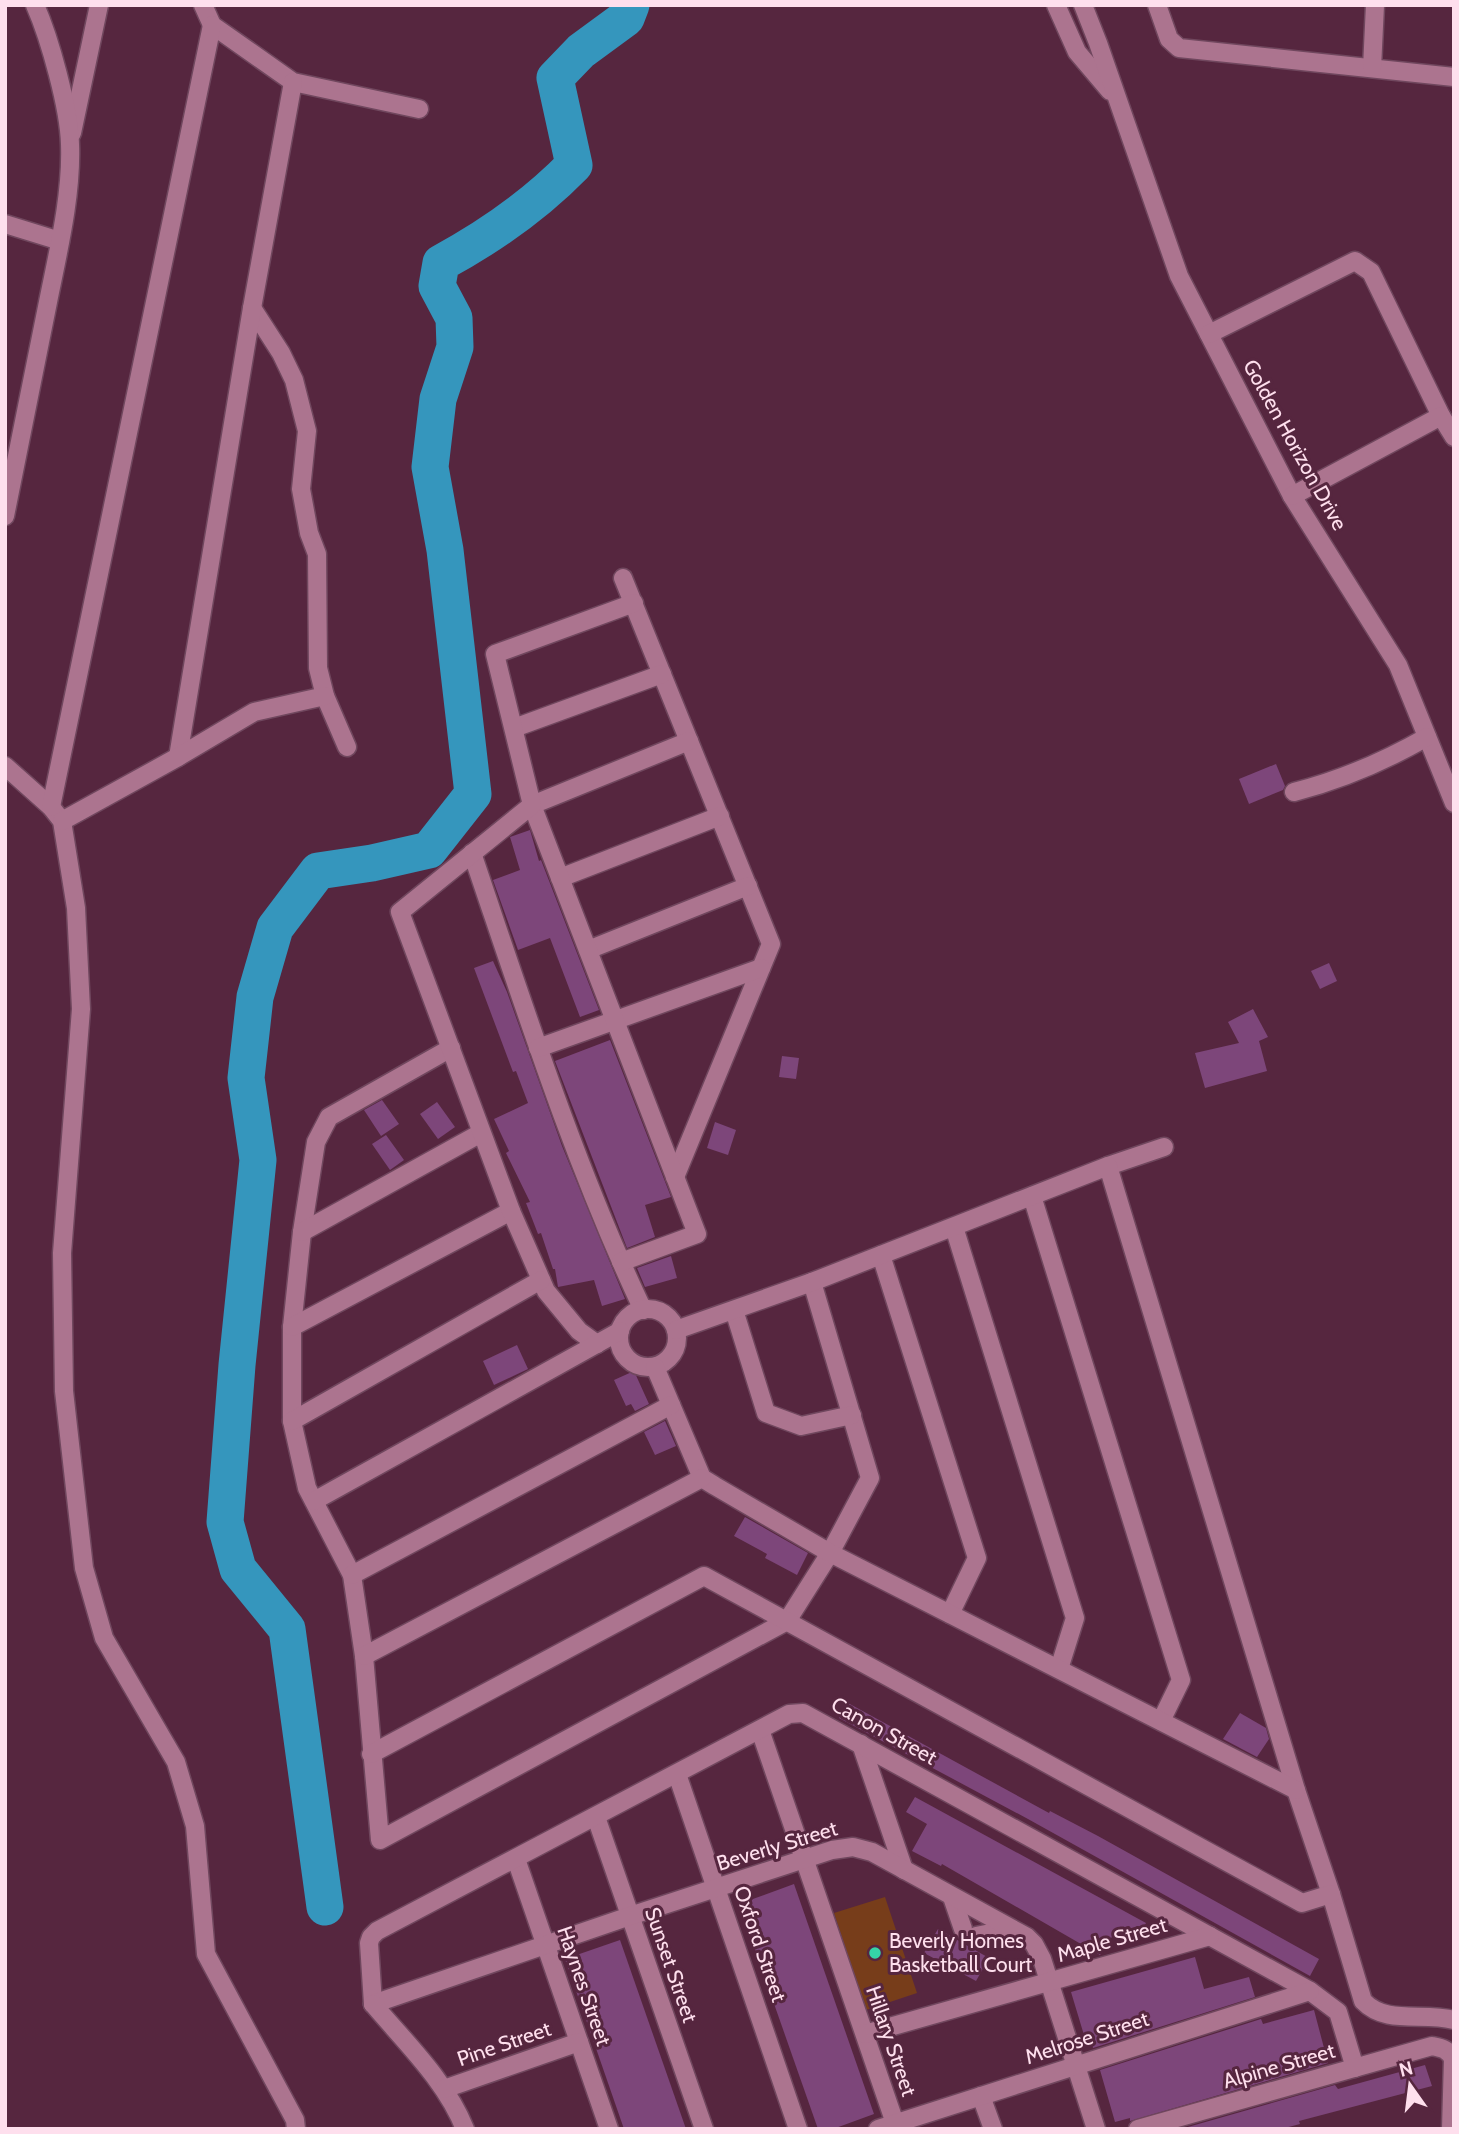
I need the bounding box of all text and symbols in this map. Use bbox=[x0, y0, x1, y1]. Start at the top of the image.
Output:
street label: Golden Horizon Drive bbox=[1238, 355, 1353, 535]
street label: Canon Street bbox=[827, 1691, 941, 1770]
street label: Beverly Street bbox=[713, 1815, 840, 1876]
street label: Oxford Street bbox=[729, 1883, 792, 2005]
street label: Sunset Street bbox=[640, 1904, 703, 2026]
street label: Maple Street bbox=[1054, 1912, 1170, 1967]
street label: Haynes Street bbox=[552, 1923, 617, 2049]
place label: Beverly Homes Basketball Court bbox=[889, 1928, 1032, 1977]
marker: Beverly Homes Basketball Court bbox=[867, 1945, 883, 1961]
street label: Hillary Street bbox=[861, 1982, 922, 2099]
street label: Melrose Street bbox=[1022, 2006, 1152, 2069]
street label: Pine Street bbox=[454, 2016, 554, 2071]
street label: Alpine Street bbox=[1220, 2038, 1338, 2093]
north arrow bbox=[1375, 2050, 1445, 2120]
text: N bbox=[1397, 2056, 1415, 2082]

